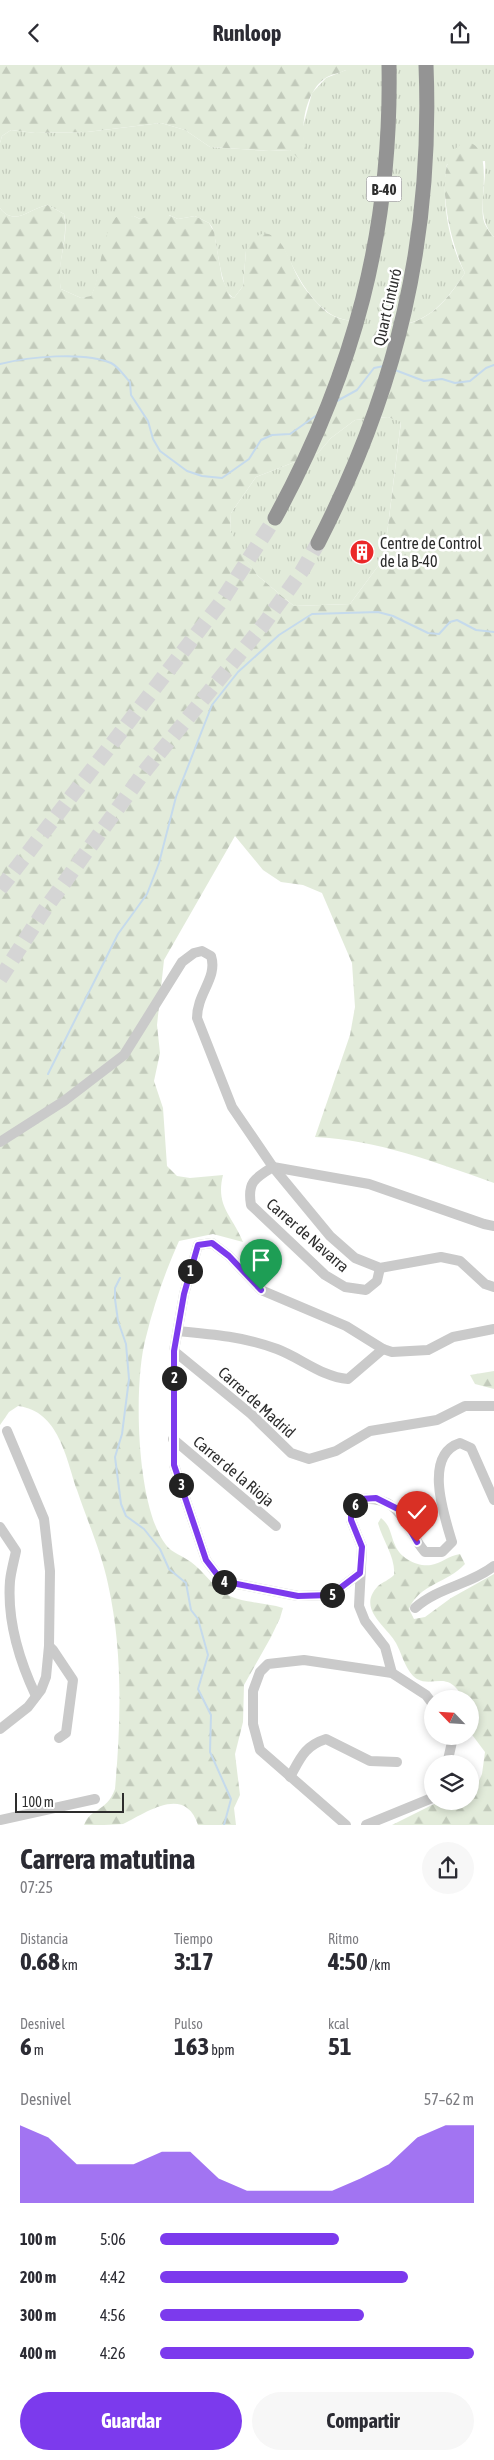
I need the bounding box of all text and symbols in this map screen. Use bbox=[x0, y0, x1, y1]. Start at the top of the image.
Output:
icon: back bbox=[20, 19, 48, 47]
icon: share bbox=[446, 19, 474, 47]
text: Runloop bbox=[212, 20, 282, 46]
road number: B-40 bbox=[366, 177, 402, 201]
street label: Quart Cinturó bbox=[369, 266, 405, 348]
place label: Centre de Control de la B-40 bbox=[380, 534, 482, 570]
building icon: Centre de Control de la B-40 bbox=[349, 539, 375, 565]
street label: Carrer de Navarra bbox=[263, 1195, 353, 1275]
pin bbox=[240, 1239, 282, 1290]
icon: arrive bbox=[247, 1246, 275, 1274]
pin: 1 bbox=[178, 1259, 202, 1283]
text: 1 bbox=[187, 1263, 194, 1279]
street label: Carrer de Madrid bbox=[215, 1363, 299, 1441]
pin: 2 bbox=[162, 1365, 186, 1391]
text: 2 bbox=[171, 1370, 178, 1386]
street label: Carrer de la Rioja bbox=[189, 1432, 278, 1511]
pin: 3 bbox=[168, 1473, 194, 1497]
text: 3 bbox=[178, 1477, 185, 1493]
pin bbox=[396, 1491, 438, 1542]
pin: 6 bbox=[342, 1493, 368, 1517]
text: 6 bbox=[352, 1497, 359, 1513]
icon: check bbox=[403, 1498, 431, 1526]
pin: 4 bbox=[212, 1569, 236, 1595]
text: 4 bbox=[221, 1574, 228, 1590]
pin: 5 bbox=[320, 1583, 344, 1607]
text: 5 bbox=[329, 1587, 336, 1603]
north arrow bbox=[424, 1690, 479, 1745]
map controls bbox=[424, 1690, 479, 1810]
button: layers bbox=[424, 1755, 479, 1810]
scale bar bbox=[15, 1790, 124, 1813]
text: 100 m bbox=[22, 1794, 54, 1810]
button: share bbox=[422, 1842, 474, 1894]
text: Carrera matutina bbox=[20, 1843, 195, 1875]
text: 07:25 bbox=[20, 1878, 53, 1896]
text: Distancia bbox=[20, 1931, 68, 1947]
text: Tiempo bbox=[174, 1931, 213, 1947]
text: Ritmo bbox=[328, 1931, 359, 1947]
text: 0.68 bbox=[20, 1947, 60, 1975]
text: 3:17 bbox=[174, 1947, 214, 1975]
text: 4:50 bbox=[328, 1947, 368, 1975]
text: km bbox=[60, 1957, 78, 1973]
text: /km bbox=[368, 1957, 391, 1973]
text: Desnivel bbox=[20, 2016, 65, 2032]
text: Pulso bbox=[174, 2016, 203, 2032]
text: kcal bbox=[328, 2016, 349, 2032]
text: 6 bbox=[20, 2032, 32, 2060]
text: 163 bbox=[174, 2032, 209, 2060]
text: 51 bbox=[328, 2032, 352, 2060]
text: m bbox=[32, 2042, 44, 2058]
text: bpm bbox=[209, 2042, 235, 2058]
text: Desnivel bbox=[20, 2090, 71, 2108]
text: 57–62 m bbox=[424, 2090, 474, 2108]
text: 100 m bbox=[20, 2230, 56, 2248]
text: 5:06 bbox=[100, 2230, 126, 2248]
text: 200 m bbox=[20, 2268, 56, 2286]
text: 4:42 bbox=[100, 2268, 125, 2286]
text: 300 m bbox=[20, 2306, 56, 2324]
text: 4:56 bbox=[100, 2306, 125, 2324]
text: 400 m bbox=[20, 2344, 56, 2362]
text: 4:26 bbox=[100, 2344, 125, 2362]
button: Guardar bbox=[20, 2392, 242, 2450]
button: Compartir bbox=[252, 2392, 474, 2450]

